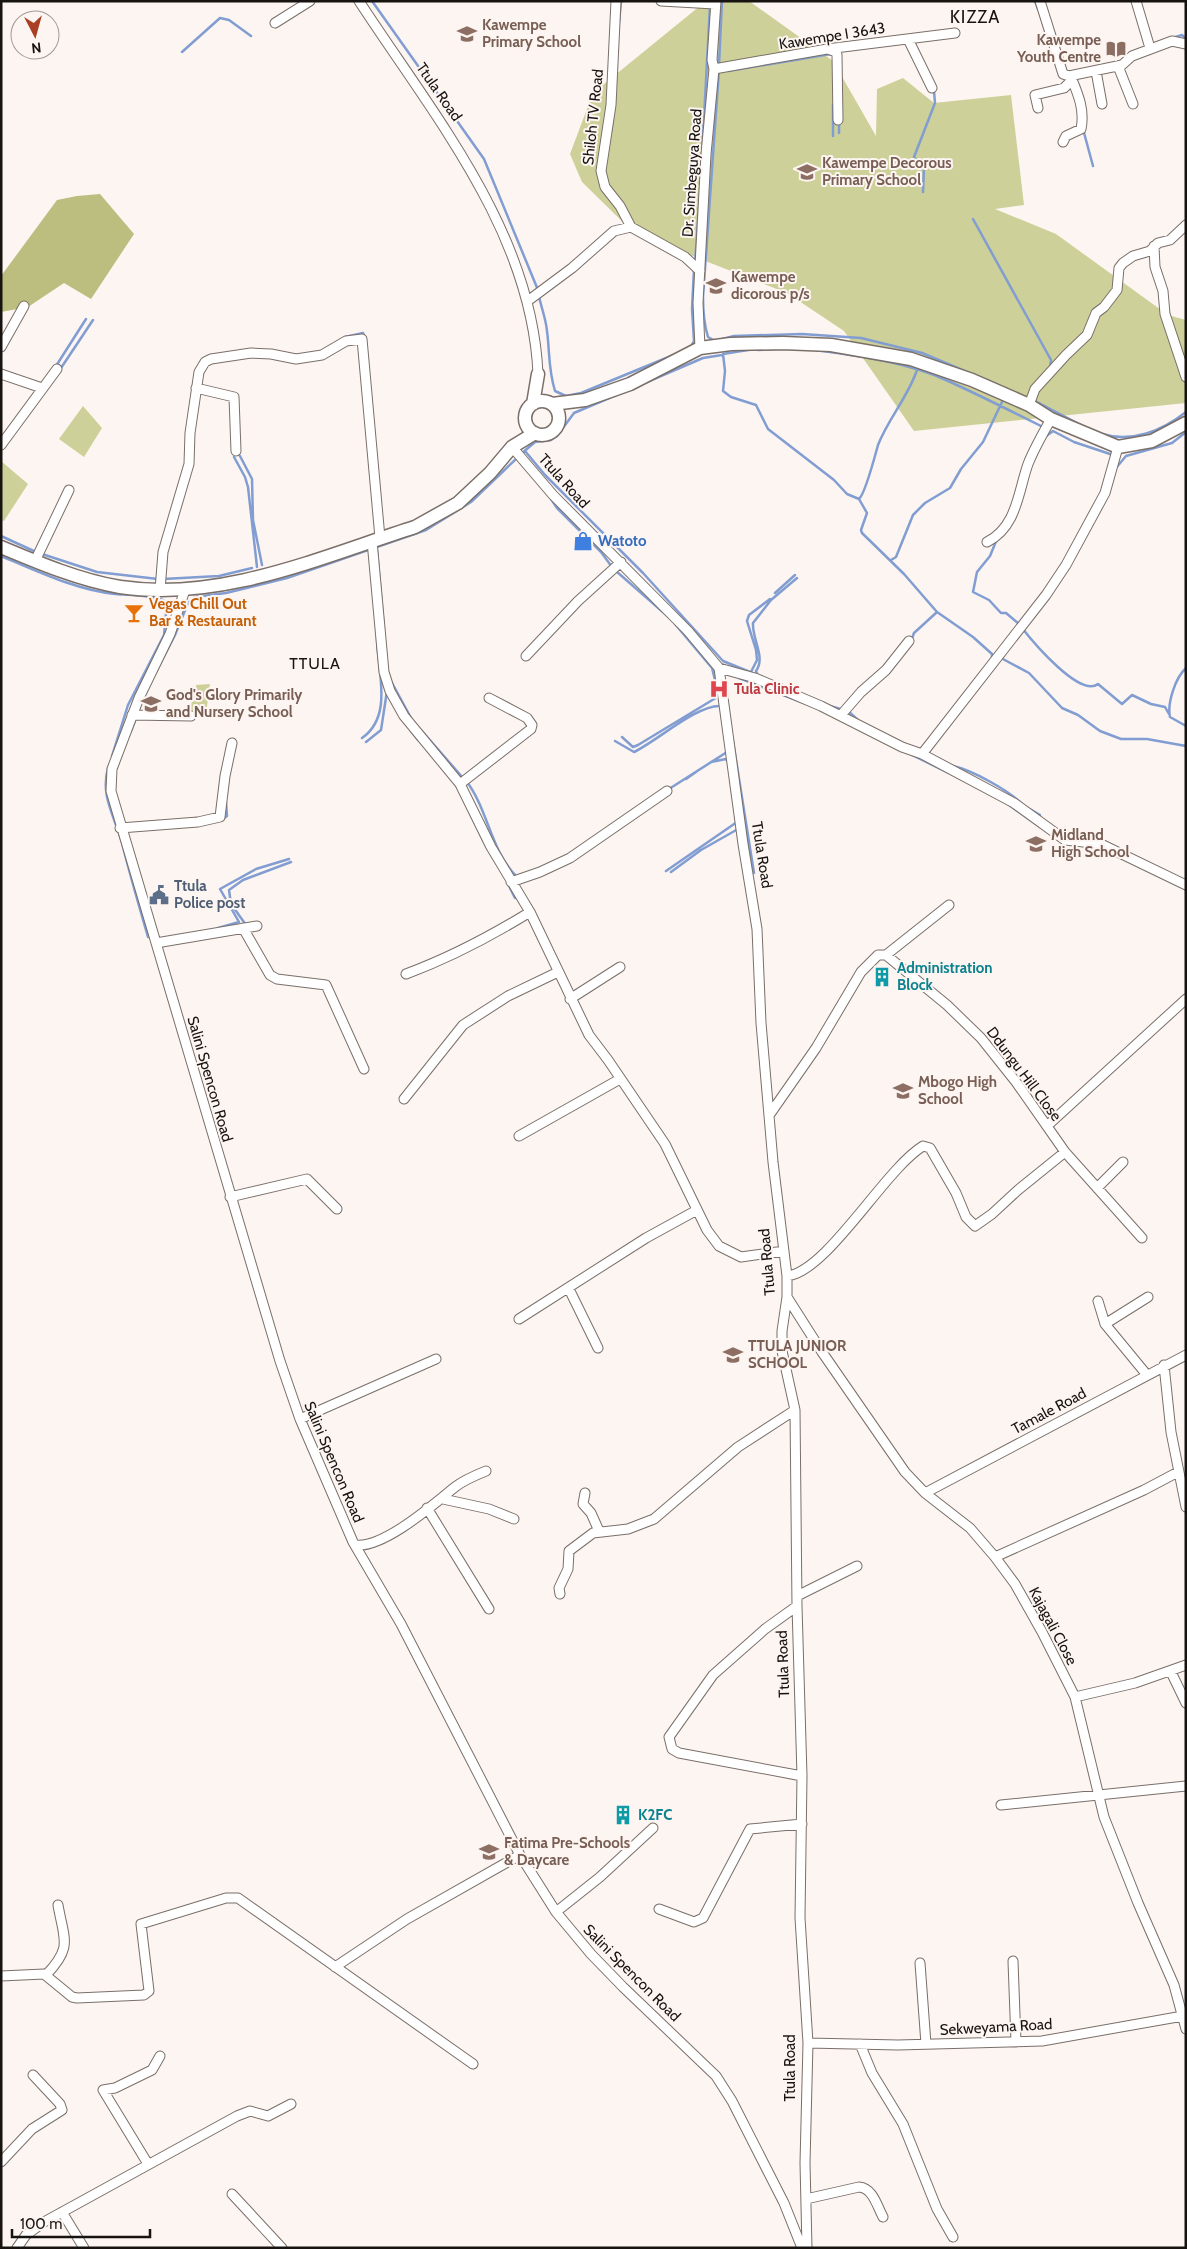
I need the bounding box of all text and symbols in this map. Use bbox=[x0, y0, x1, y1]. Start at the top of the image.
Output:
district label: KIZZA bbox=[950, 6, 1000, 28]
north arrow bbox=[10, 10, 60, 60]
place label: Kawempe Primary School bbox=[482, 16, 581, 51]
street label: Kawempe I 3643 bbox=[778, 19, 886, 53]
school or university icon: Kawempe Primary School bbox=[456, 23, 478, 45]
place label: Kawempe Youth Centre bbox=[1016, 31, 1101, 66]
text: N bbox=[30, 38, 42, 57]
library icon: Kawempe Youth Centre bbox=[1105, 38, 1127, 60]
street label: Ttula Road bbox=[412, 59, 466, 125]
street label: Shiloh TV Road bbox=[579, 68, 607, 166]
street label: Dr. Simbeguya Road bbox=[679, 108, 705, 238]
place label: Kawempe Decorous Primary School bbox=[822, 154, 952, 189]
school or university icon: Kawempe Decorous Primary School bbox=[796, 161, 818, 183]
place label: Kawempe dicorous p/s bbox=[731, 268, 810, 303]
school or university icon: Kawempe dicorous p/s bbox=[705, 275, 727, 297]
street label: Ttula Road bbox=[535, 450, 593, 512]
shop icon: Watoto bbox=[572, 530, 594, 552]
place label: Watoto bbox=[598, 532, 647, 550]
place label: Vegas Chill Out Bar & Restaurant bbox=[149, 595, 257, 630]
bar icon: Vegas Chill Out Bar & Restaurant bbox=[123, 602, 145, 624]
district label: TTULA bbox=[289, 654, 341, 673]
hospital icon: Tula Clinic bbox=[708, 678, 730, 700]
place label: Tula Clinic bbox=[734, 680, 800, 698]
place label: God's Glory Primarily and Nursery School bbox=[166, 686, 303, 721]
school or university icon: God's Glory Primarily and Nursery School bbox=[140, 693, 162, 715]
street label: Ttula Road bbox=[748, 820, 776, 890]
place label: Midland High School bbox=[1051, 826, 1129, 861]
school or university icon: Midland High School bbox=[1025, 833, 1047, 855]
place label: Ttula Police post bbox=[174, 877, 245, 912]
public building icon: Ttula Police post bbox=[148, 884, 170, 906]
place label: Administration Block bbox=[897, 959, 993, 994]
building icon: Administration Block bbox=[871, 966, 893, 988]
street label: Salini Spencon Road bbox=[183, 1014, 237, 1144]
street label: Ddungu Hill Close bbox=[983, 1023, 1065, 1125]
place label: Mbogo High School bbox=[918, 1073, 997, 1108]
school or university icon: Mbogo High School bbox=[892, 1080, 914, 1102]
street label: Ttula Road bbox=[755, 1228, 779, 1296]
place label: TTULA JUNIOR SCHOOL bbox=[748, 1337, 847, 1372]
school or university icon: TTULA JUNIOR SCHOOL bbox=[722, 1344, 744, 1366]
street label: Tamale Road bbox=[1009, 1384, 1089, 1438]
street label: Salini Spencon Road bbox=[300, 1399, 368, 1525]
street label: Kajagali Close bbox=[1025, 1584, 1081, 1668]
street label: Ttula Road bbox=[773, 1630, 793, 1698]
building icon: K2FC bbox=[612, 1804, 634, 1826]
place label: K2FC bbox=[638, 1806, 672, 1824]
place label: Fatima Pre-Schools & Daycare bbox=[504, 1834, 630, 1869]
school or university icon: Fatima Pre-Schools & Daycare bbox=[478, 1841, 500, 1863]
street label: Salini Spencon Road bbox=[580, 1921, 684, 2025]
street label: Sekweyama Road bbox=[939, 2015, 1053, 2039]
street label: Ttula Road bbox=[781, 2034, 799, 2102]
scale bar bbox=[12, 2206, 150, 2238]
text: 100 m bbox=[20, 2215, 62, 2233]

